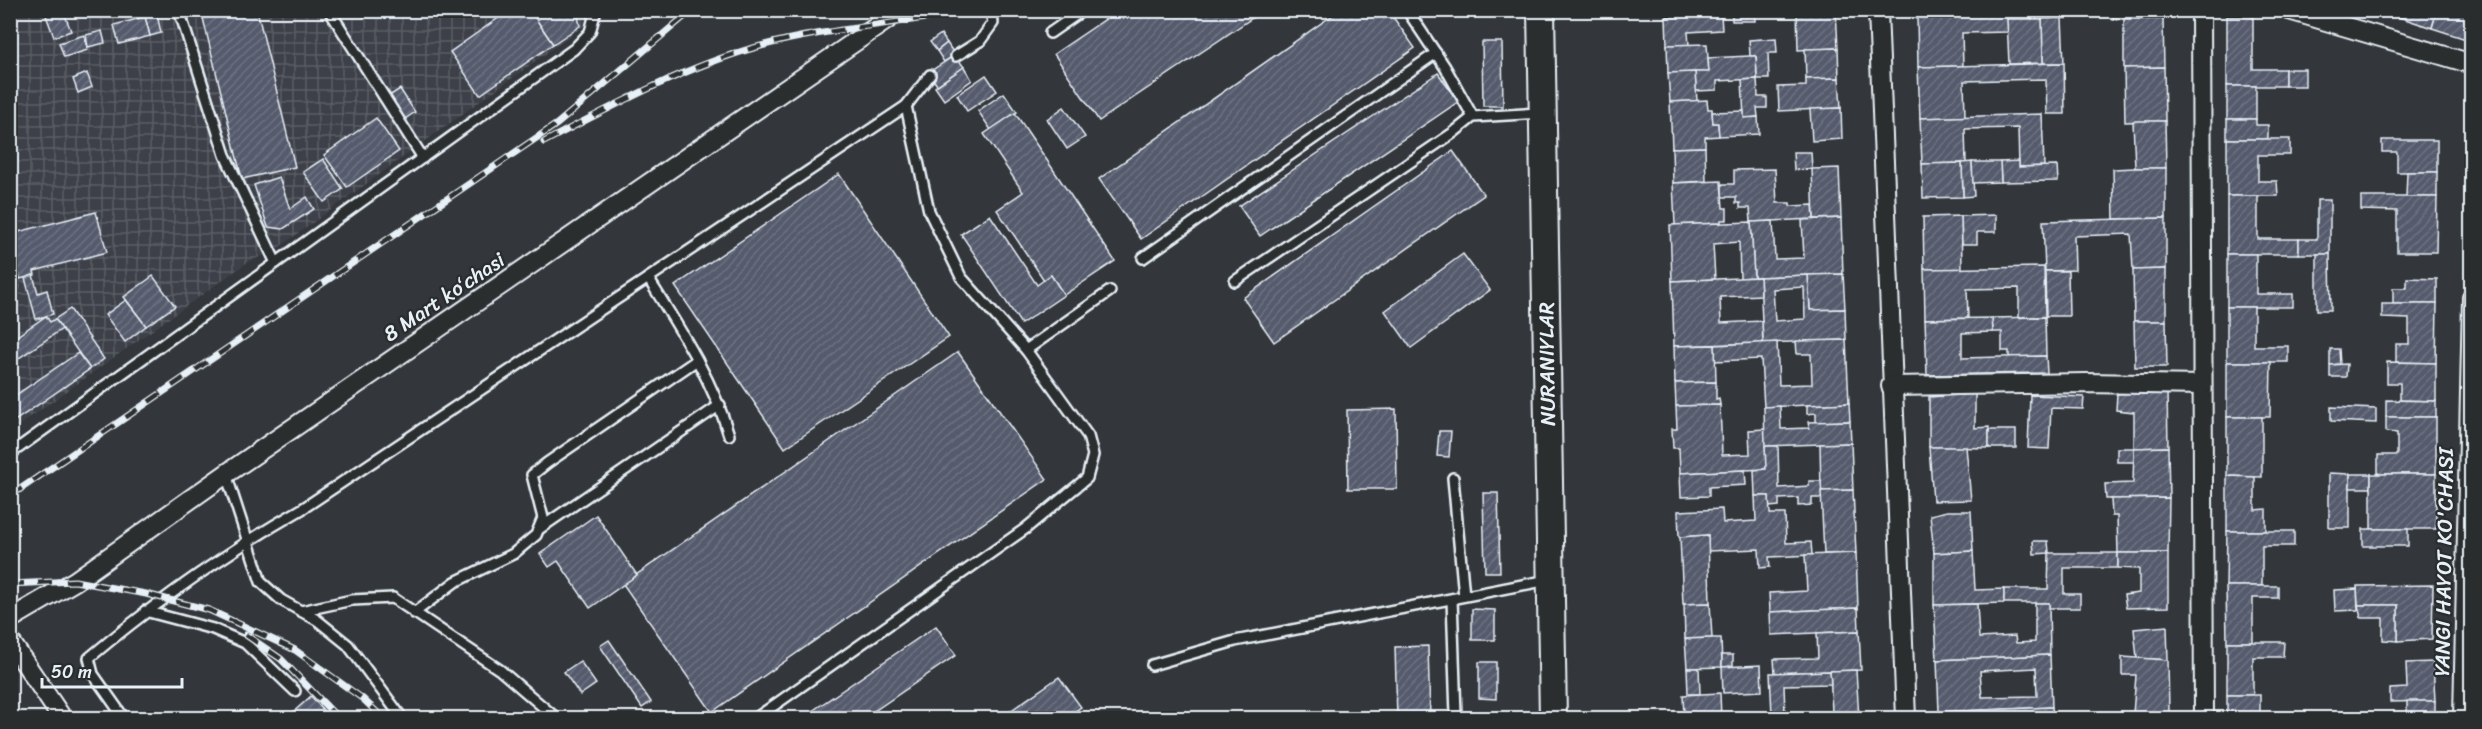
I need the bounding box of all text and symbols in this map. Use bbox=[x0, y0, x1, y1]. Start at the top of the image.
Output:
street label: 8 Mart koʻchasi bbox=[375, 241, 514, 352]
street label: NURANIYLAR bbox=[1527, 302, 1567, 426]
street label: YANGI HAYOT KO'CHASI bbox=[2423, 446, 2465, 677]
scale bar bbox=[42, 651, 182, 689]
text: 50 m bbox=[51, 656, 92, 688]

